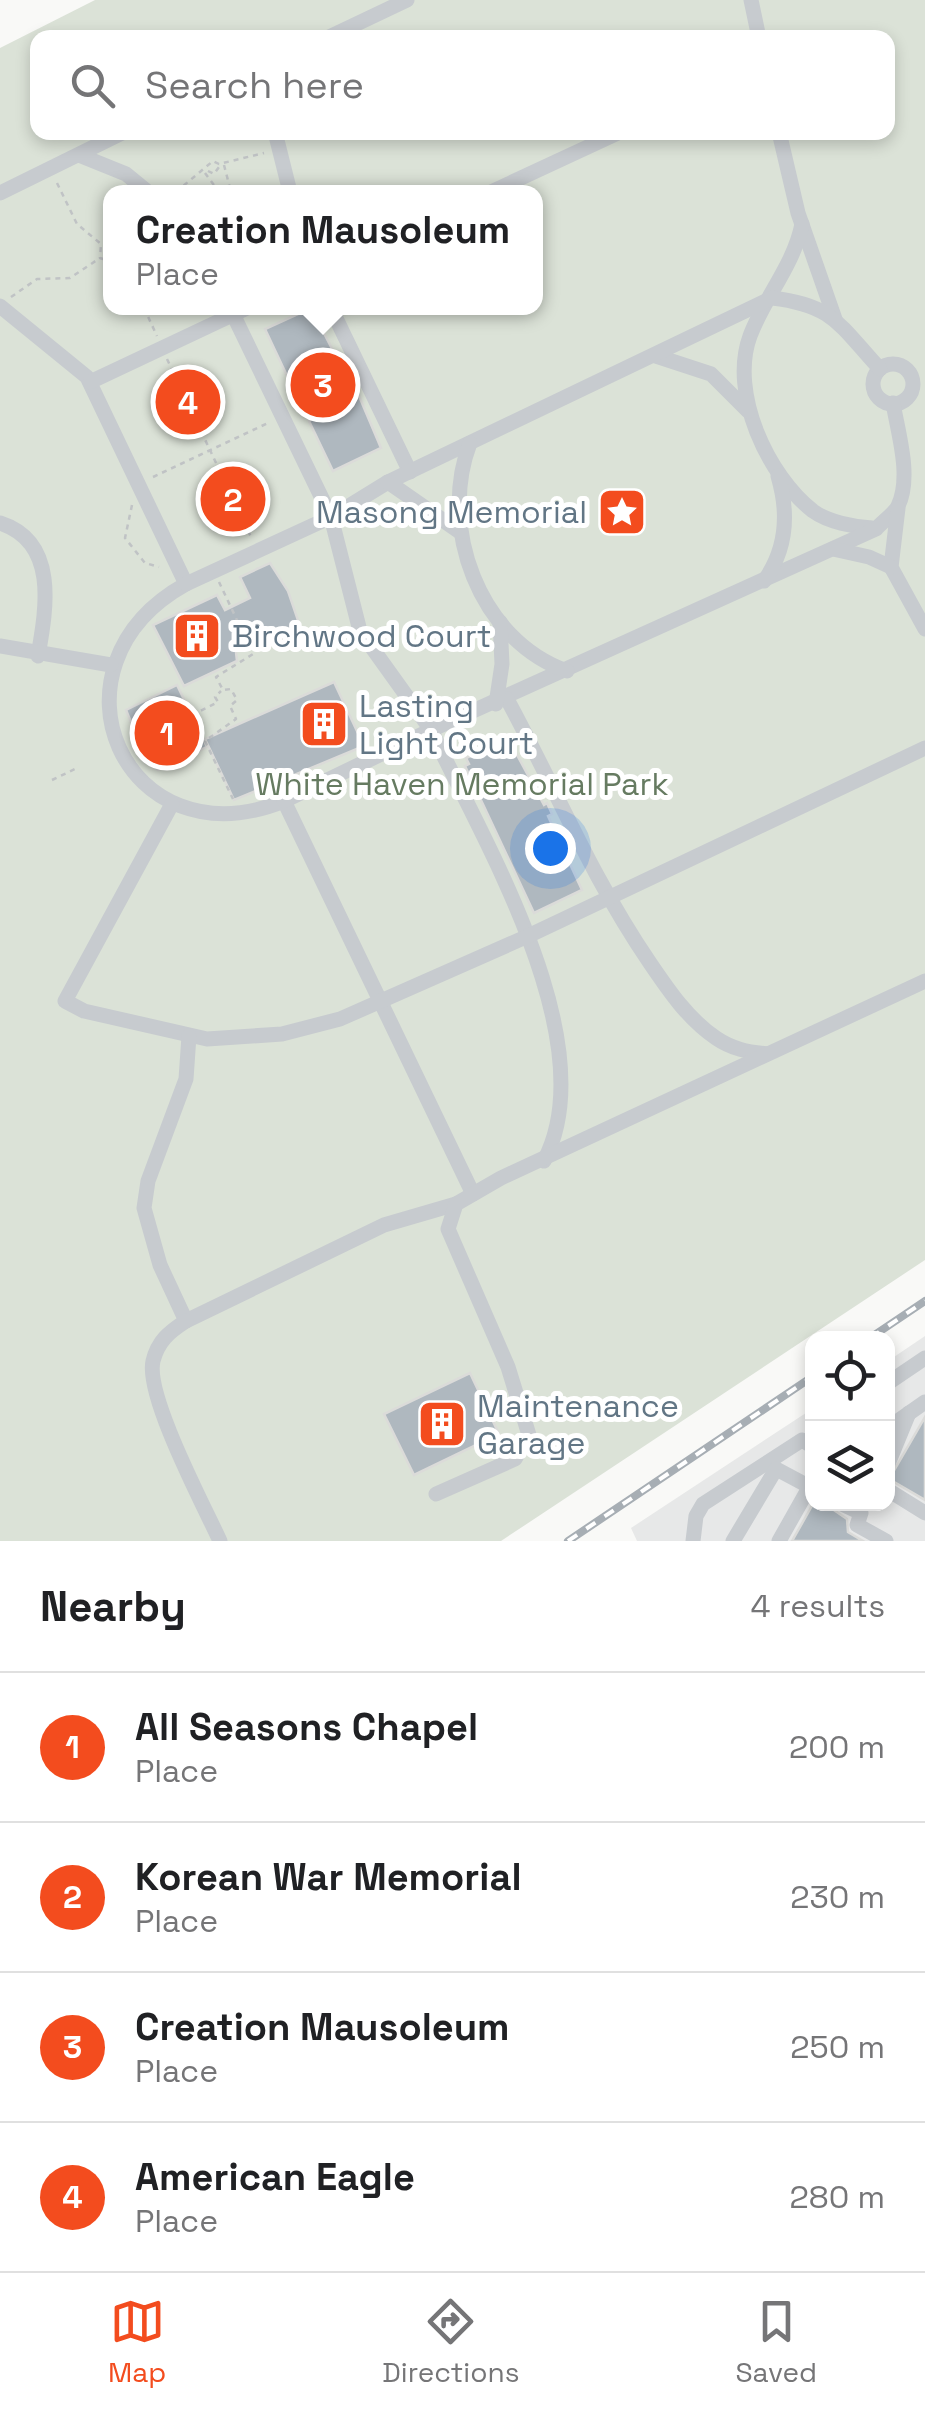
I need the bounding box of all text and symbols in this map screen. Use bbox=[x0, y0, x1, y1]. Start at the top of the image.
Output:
search box bbox=[30, 30, 895, 140]
icon: search bbox=[65, 58, 120, 113]
text: Search here bbox=[145, 61, 364, 109]
popup bbox=[103, 185, 543, 315]
text: Creation Mausoleum bbox=[136, 206, 510, 254]
text: Place bbox=[136, 254, 219, 294]
pin: 3 bbox=[290, 348, 356, 422]
pin: 4 bbox=[156, 364, 220, 440]
pin: 2 bbox=[200, 462, 266, 536]
place icon: Masong Memorial bbox=[596, 486, 648, 538]
place label: Masong Memorial bbox=[316, 492, 587, 532]
building icon: Birchwood Court bbox=[171, 610, 223, 662]
place label: Birchwood Court bbox=[232, 616, 491, 656]
place label: Lasting Light Court bbox=[359, 686, 534, 763]
pin: 1 bbox=[134, 696, 200, 770]
building icon: Lasting Light Court bbox=[298, 698, 350, 750]
park label: White Haven Memorial Park bbox=[255, 764, 669, 804]
your location bbox=[525, 823, 576, 874]
map controls bbox=[805, 1331, 895, 1511]
button: locate bbox=[805, 1331, 895, 1421]
place label: Maintenance Garage bbox=[477, 1386, 679, 1463]
building icon: Maintenance Garage bbox=[416, 1398, 468, 1450]
button: layers bbox=[805, 1421, 895, 1511]
text: Nearby bbox=[40, 1580, 186, 1633]
text: 4 results bbox=[750, 1586, 885, 1626]
text: All Seasons Chapel bbox=[135, 1703, 478, 1751]
text: 1 bbox=[65, 1727, 80, 1767]
text: 200 m bbox=[789, 1727, 885, 1767]
text: Place bbox=[135, 1751, 218, 1791]
text: Korean War Memorial bbox=[135, 1853, 522, 1901]
text: 2 bbox=[63, 1877, 82, 1917]
text: 230 m bbox=[790, 1877, 885, 1917]
text: Place bbox=[135, 1901, 218, 1941]
text: Creation Mausoleum bbox=[135, 2003, 510, 2051]
text: 3 bbox=[63, 2027, 82, 2067]
text: 250 m bbox=[790, 2027, 885, 2067]
text: Place bbox=[135, 2051, 218, 2091]
text: American Eagle bbox=[135, 2153, 415, 2201]
text: 4 bbox=[62, 2177, 83, 2217]
text: 280 m bbox=[790, 2177, 885, 2217]
text: Place bbox=[135, 2201, 218, 2241]
tab: Map bbox=[108, 2294, 166, 2390]
tab: Directions bbox=[382, 2294, 519, 2390]
tab: Saved bbox=[735, 2294, 817, 2390]

